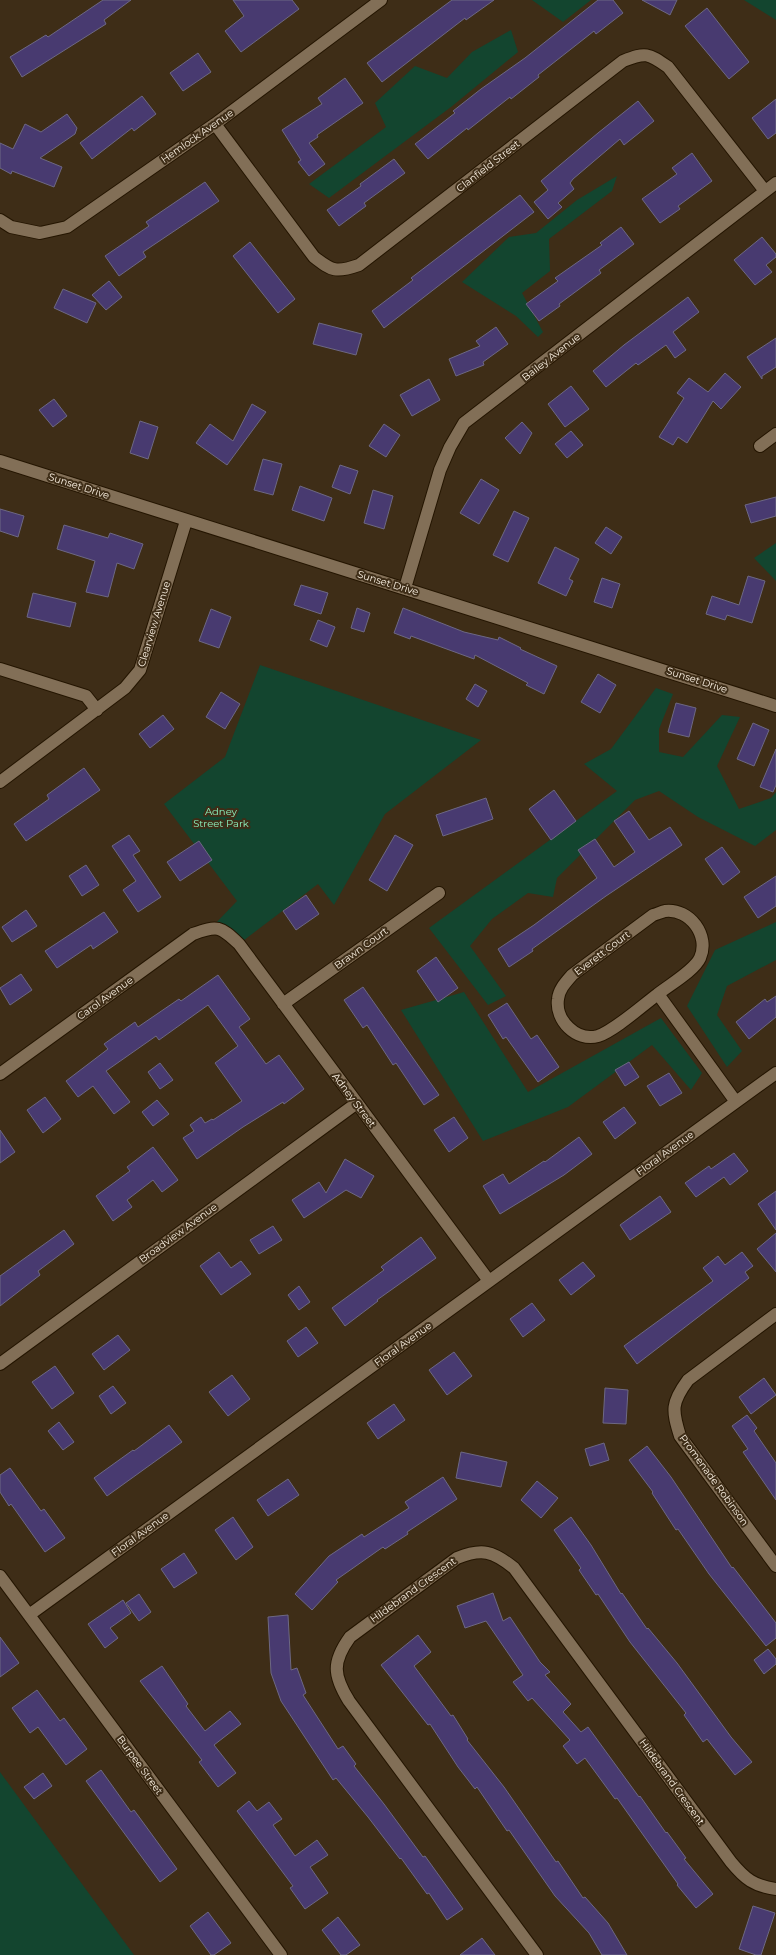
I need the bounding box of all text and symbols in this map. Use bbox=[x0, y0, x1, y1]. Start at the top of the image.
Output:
street label: Hemlock Avenue bbox=[158, 106, 236, 166]
street label: Clanfield Street bbox=[454, 137, 522, 195]
street label: Bailey Avenue bbox=[519, 330, 583, 384]
street label: Sunset Drive bbox=[47, 470, 111, 502]
street label: Sunset Drive bbox=[356, 568, 420, 598]
street label: Clearview Avenue bbox=[135, 580, 173, 668]
street label: Sunset Drive bbox=[665, 664, 729, 696]
park label: Adney Street Park bbox=[193, 805, 249, 830]
street label: Brawn Court bbox=[332, 924, 390, 972]
street label: Everett Court bbox=[572, 928, 632, 978]
street label: Carol Avenue bbox=[74, 973, 136, 1023]
street label: Adney Street bbox=[329, 1070, 379, 1130]
street label: Floral Avenue bbox=[634, 1128, 696, 1178]
street label: Broadview Avenue bbox=[136, 1200, 220, 1266]
street label: Floral Avenue bbox=[372, 1319, 434, 1369]
street label: Promenade Robinson bbox=[677, 1432, 751, 1528]
street label: Floral Avenue bbox=[109, 1509, 171, 1559]
street label: Hildebrand Crescent bbox=[367, 1554, 459, 1626]
street label: Burpee Street bbox=[114, 1733, 166, 1797]
street label: Hildebrand Crescent bbox=[636, 1736, 708, 1828]

